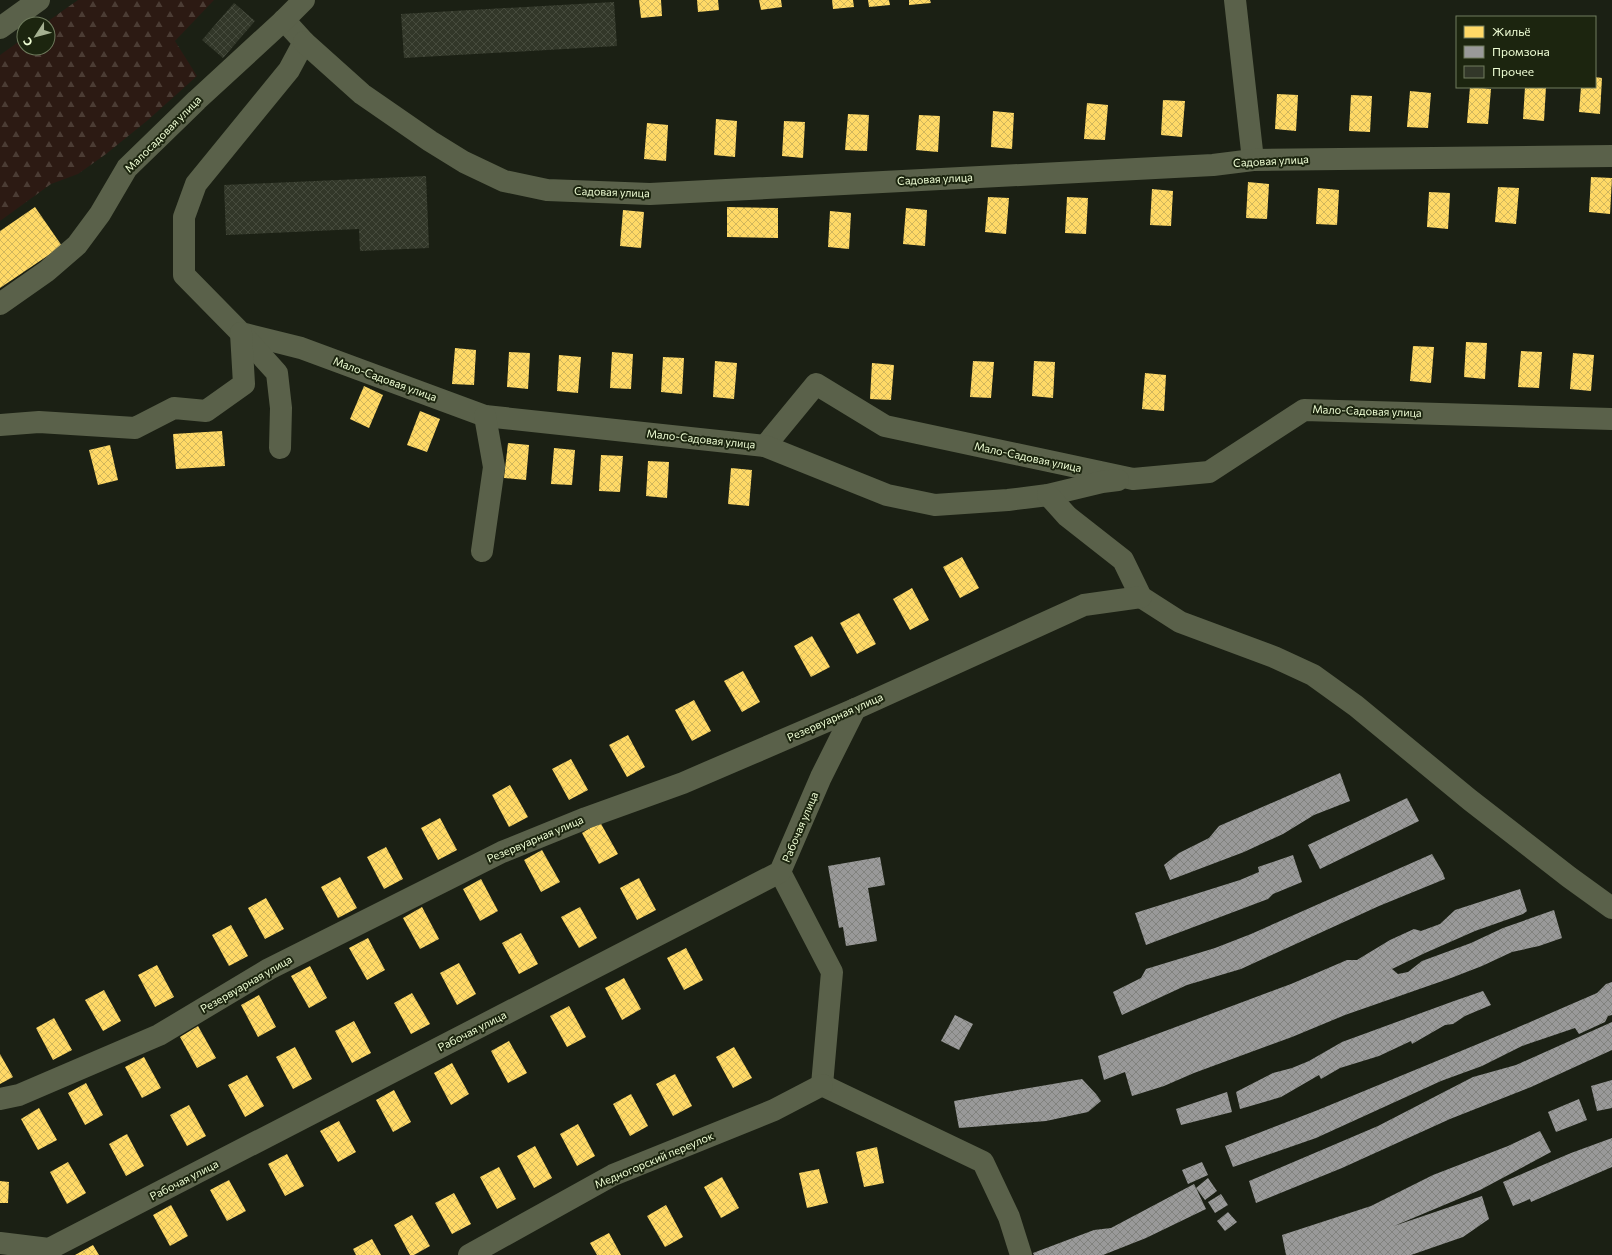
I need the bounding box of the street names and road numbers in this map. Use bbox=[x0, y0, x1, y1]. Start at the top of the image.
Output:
street label: Малосадовая улица bbox=[122, 93, 204, 175]
street label: Садовая улица bbox=[1233, 152, 1309, 169]
street label: Садовая улица bbox=[897, 170, 973, 187]
street label: Садовая улица bbox=[574, 184, 650, 199]
street label: Мало-Садовая улица bbox=[332, 354, 439, 403]
street label: Мало-Садовая улица bbox=[1312, 402, 1422, 419]
street label: Мало-Садовая улица bbox=[646, 426, 756, 451]
street label: Мало-Садовая улица bbox=[973, 439, 1083, 474]
street label: Резервуарная улица bbox=[785, 690, 885, 744]
street label: Рабочая улица bbox=[779, 790, 820, 864]
street label: Резервуарная улица bbox=[485, 812, 585, 865]
street label: Резервуарная улица bbox=[198, 952, 294, 1015]
street label: Рабочая улица bbox=[435, 1008, 508, 1053]
street label: Медногорский переулок bbox=[592, 1129, 715, 1190]
street label: Рабочая улица bbox=[147, 1157, 220, 1202]

